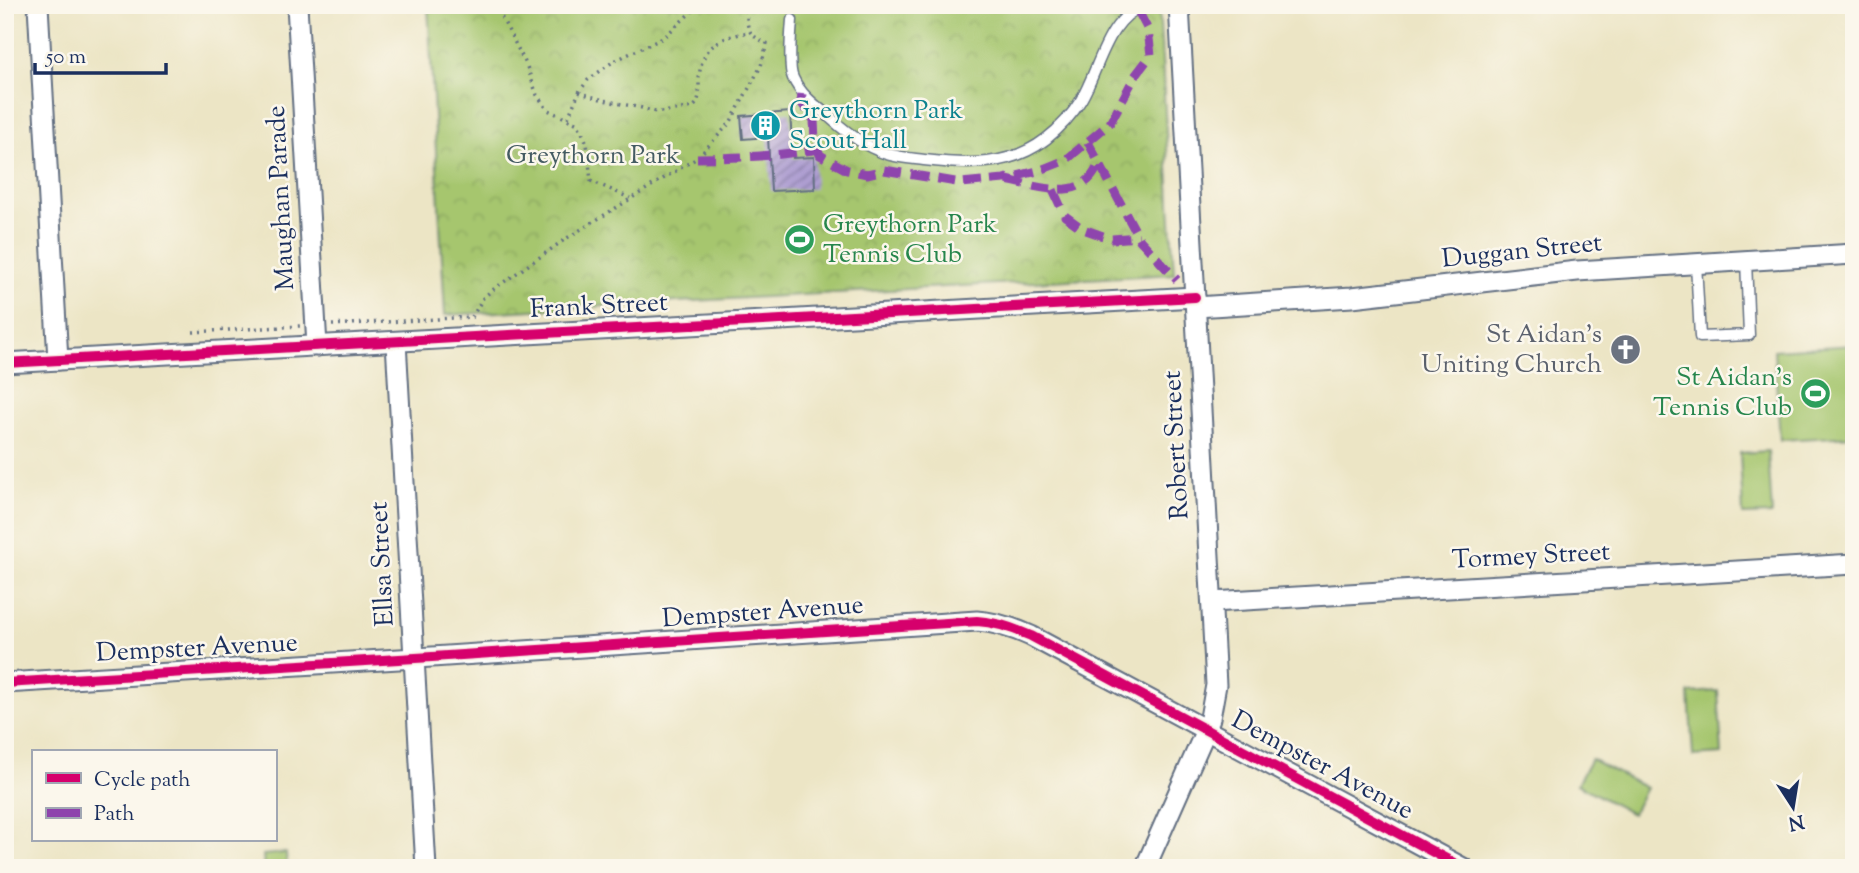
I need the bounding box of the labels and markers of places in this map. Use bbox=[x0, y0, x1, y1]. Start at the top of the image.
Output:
place label: Greythorn Park Scout Hall bbox=[789, 93, 963, 160]
building icon: Greythorn Park Scout Hall bbox=[749, 109, 783, 143]
place label: Greythorn Park Tennis Club bbox=[823, 207, 997, 274]
sports icon: Greythorn Park Tennis Club bbox=[783, 223, 817, 257]
place label: St Aidan's Uniting Church bbox=[1421, 317, 1602, 384]
church icon: St Aidan's Uniting Church bbox=[1608, 333, 1642, 367]
place label: St Aidan's Tennis Club bbox=[1653, 360, 1792, 427]
sports icon: St Aidan's Tennis Club bbox=[1798, 376, 1832, 410]

